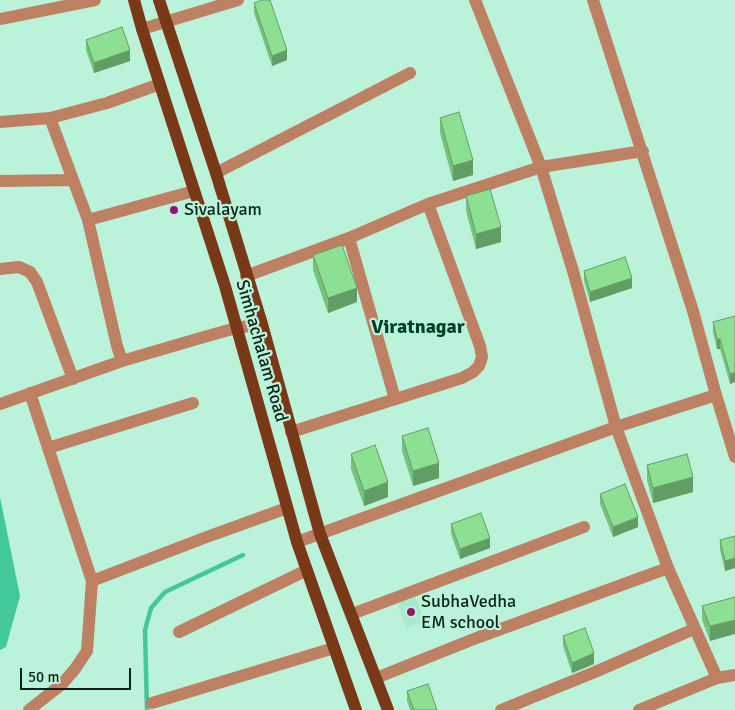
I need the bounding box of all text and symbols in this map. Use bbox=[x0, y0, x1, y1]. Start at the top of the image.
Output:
place label: Sivalayam bbox=[184, 199, 262, 221]
marker: Sivalayam bbox=[168, 204, 180, 216]
street label: Simhachalam Road bbox=[230, 277, 292, 425]
district label: Viratnagar bbox=[371, 316, 465, 340]
place label: SubhaVedha EM school bbox=[421, 591, 516, 634]
marker: SubhaVedha EM school bbox=[405, 606, 417, 618]
scale bar bbox=[22, 658, 134, 690]
text: 50 m bbox=[28, 668, 59, 686]

